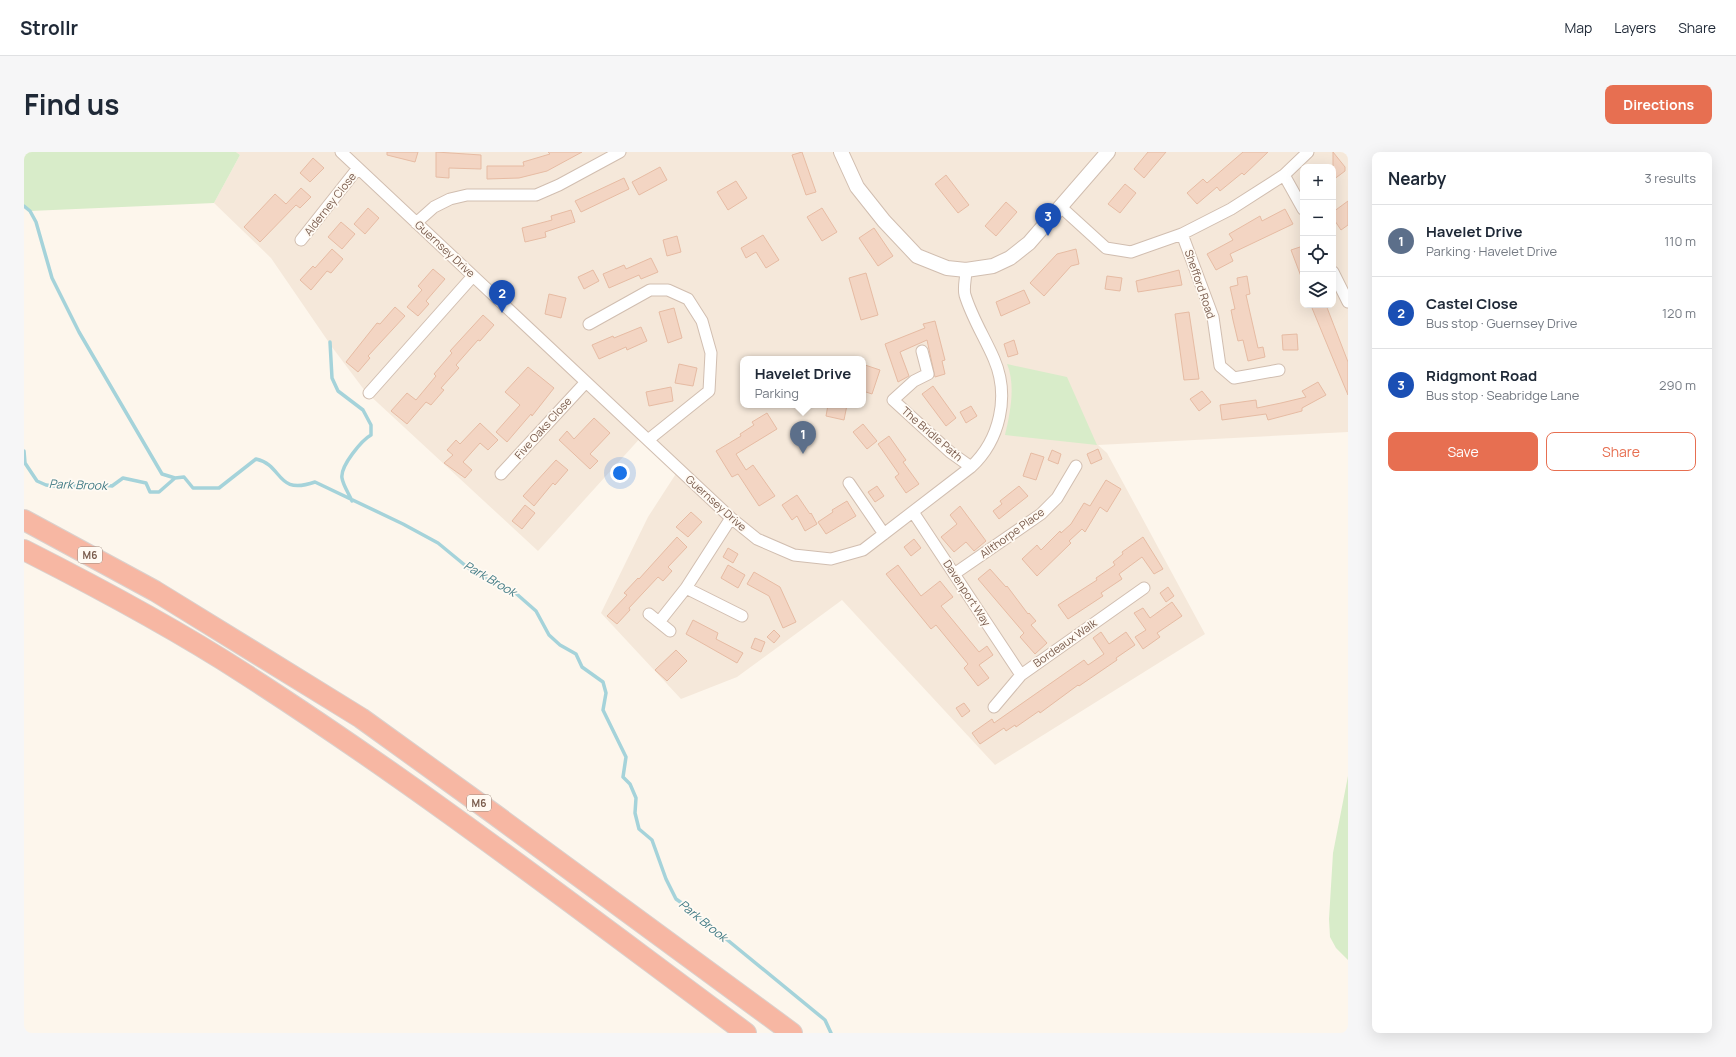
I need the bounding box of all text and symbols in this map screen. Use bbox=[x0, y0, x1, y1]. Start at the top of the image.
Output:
text: Strollr bbox=[20, 15, 78, 41]
text: Map bbox=[1564, 18, 1592, 37]
text: Layers bbox=[1614, 18, 1656, 37]
text: Share bbox=[1678, 18, 1716, 37]
text: Find us bbox=[24, 85, 119, 123]
button: Directions bbox=[1605, 85, 1712, 124]
map controls bbox=[1300, 164, 1336, 308]
button: + bbox=[1300, 164, 1336, 200]
text: Nearby bbox=[1388, 167, 1446, 190]
street label: Alderney Close bbox=[300, 169, 359, 238]
text: 3 results bbox=[1644, 169, 1696, 187]
button: − bbox=[1300, 200, 1336, 236]
pin: 3 bbox=[1035, 203, 1061, 236]
street label: Guernsey Drive bbox=[412, 217, 479, 281]
text: Havelet Drive bbox=[1426, 221, 1523, 242]
text: 1 bbox=[1398, 232, 1404, 250]
text: 110 m bbox=[1664, 232, 1696, 250]
button: locate bbox=[1300, 236, 1336, 272]
text: Parking · Havelet Drive bbox=[1426, 242, 1557, 260]
street label: Shefford Road bbox=[1182, 247, 1219, 320]
button: layers bbox=[1300, 272, 1336, 308]
pin: 2 bbox=[489, 280, 515, 313]
text: Castel Close bbox=[1426, 293, 1518, 314]
text: 2 bbox=[1397, 304, 1405, 322]
text: 120 m bbox=[1662, 304, 1696, 322]
text: Bus stop · Guernsey Drive bbox=[1426, 314, 1577, 332]
popup bbox=[740, 356, 866, 408]
text: Havelet Drive bbox=[755, 363, 851, 384]
text: Ridgmont Road bbox=[1426, 365, 1537, 386]
text: 3 bbox=[1397, 376, 1405, 394]
text: 290 m bbox=[1659, 376, 1696, 394]
text: Parking bbox=[755, 384, 799, 402]
text: Bus stop · Seabridge Lane bbox=[1426, 386, 1579, 404]
street label: Five Oaks Close bbox=[511, 393, 575, 462]
street label: The Bridle Path bbox=[899, 403, 966, 464]
pin: 1 bbox=[790, 421, 816, 454]
button: Save bbox=[1388, 432, 1538, 471]
button: Share bbox=[1546, 432, 1696, 471]
your location bbox=[610, 463, 630, 483]
street label: Guernsey Drive bbox=[683, 471, 750, 534]
water label: Park Brook bbox=[49, 475, 109, 494]
street label: Allthorpe Place bbox=[976, 504, 1047, 561]
road number: M6 bbox=[78, 547, 102, 563]
water label: Park Brook bbox=[461, 557, 521, 601]
street label: Davenport Way bbox=[940, 557, 995, 629]
street label: Bordeaux Walk bbox=[1030, 615, 1100, 670]
road number: M6 bbox=[467, 795, 491, 811]
water label: Park Brook bbox=[675, 896, 733, 947]

